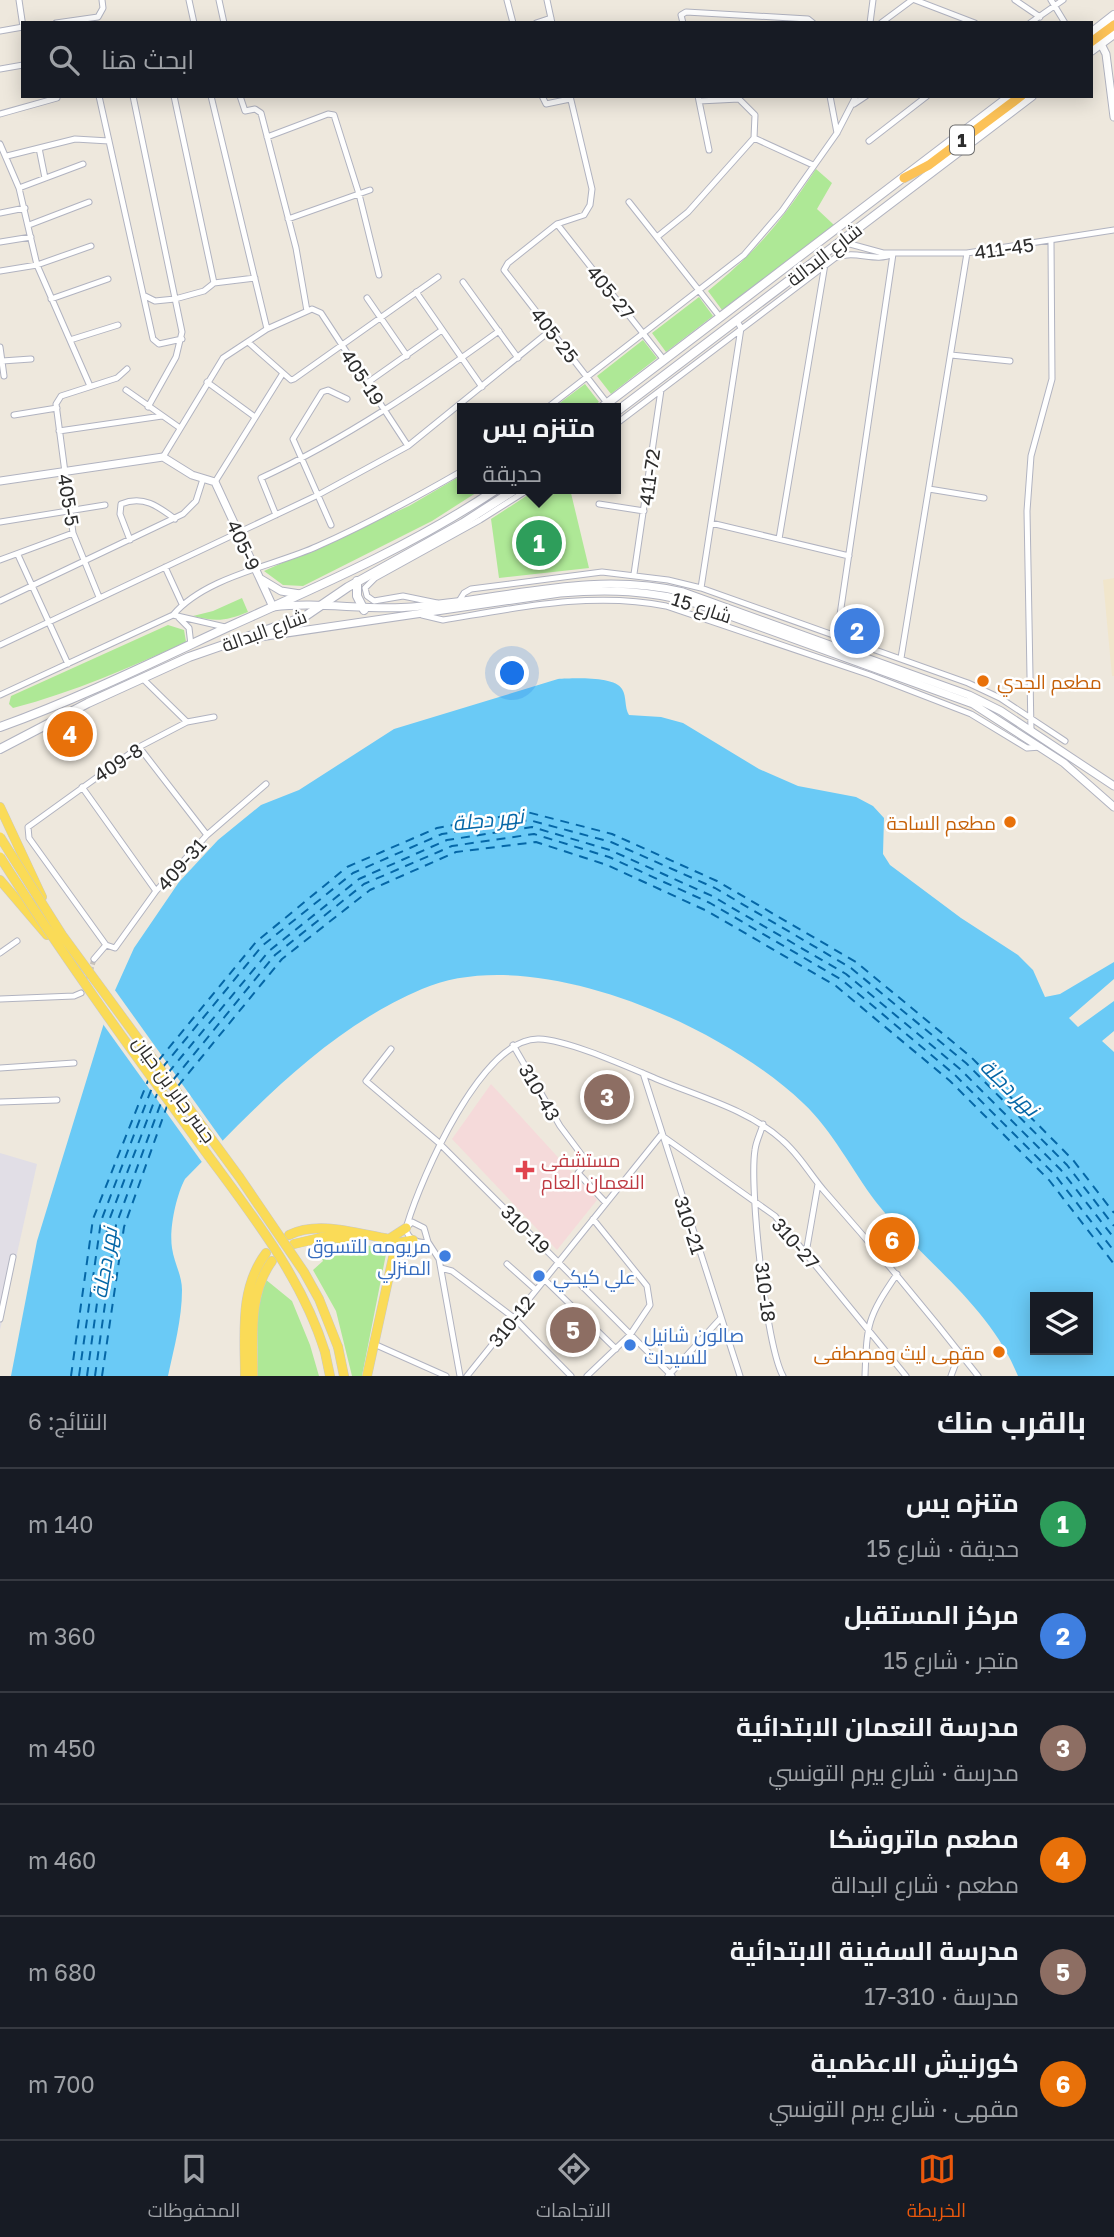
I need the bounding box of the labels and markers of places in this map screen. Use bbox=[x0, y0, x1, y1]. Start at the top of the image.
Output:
pin: 1 bbox=[516, 517, 562, 569]
pin: 2 bbox=[834, 605, 880, 657]
place label: مطعم الجدي bbox=[997, 670, 1102, 697]
marker: مطعم الجدي bbox=[975, 673, 991, 689]
pin: 4 bbox=[47, 708, 93, 760]
place label: مطعم الساحة bbox=[886, 811, 996, 837]
marker: مطعم الساحة bbox=[1002, 814, 1018, 830]
pin: 3 bbox=[584, 1071, 630, 1123]
place label: مستشفى النعمان العام bbox=[541, 1148, 645, 1196]
marker: مستشفى النعمان العام bbox=[515, 1160, 535, 1180]
pin: 6 bbox=[869, 1214, 915, 1266]
place label: مريومه للتسوق المنزلي bbox=[307, 1234, 431, 1283]
marker: مريومه للتسوق المنزلي bbox=[437, 1248, 453, 1264]
place label: علي كيكي bbox=[553, 1265, 636, 1292]
marker: علي كيكي bbox=[531, 1268, 547, 1284]
pin: 5 bbox=[550, 1304, 596, 1356]
place label: صالون شانيل للسيدات bbox=[644, 1323, 744, 1368]
marker: صالون شانيل للسيدات bbox=[622, 1337, 638, 1353]
place label: مقهى ليث ومصطفى bbox=[814, 1341, 985, 1365]
marker: مقهى ليث ومصطفى bbox=[991, 1344, 1007, 1360]

